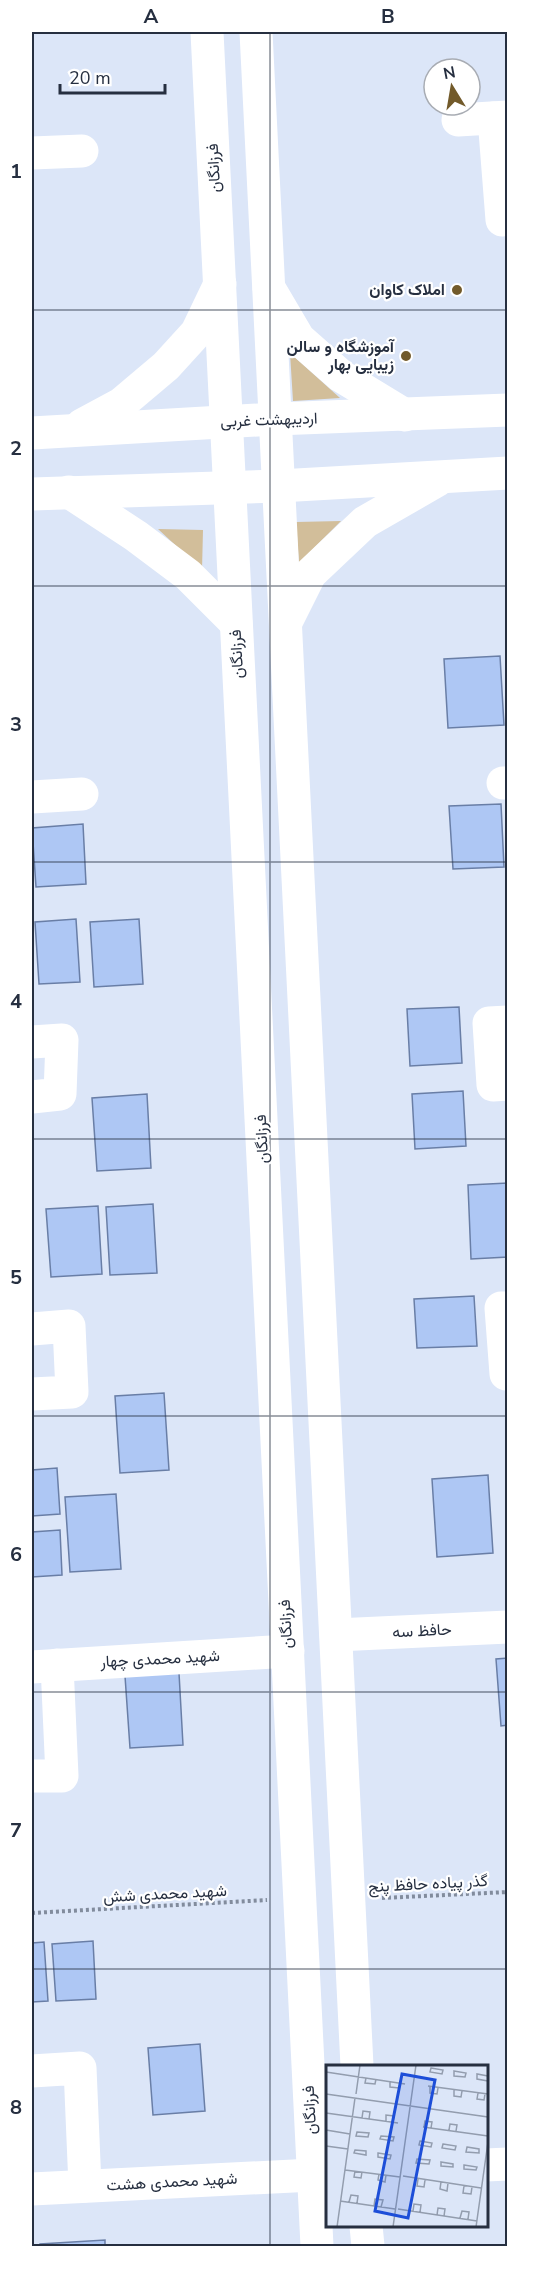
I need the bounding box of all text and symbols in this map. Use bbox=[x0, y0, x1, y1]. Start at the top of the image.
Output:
text: A bbox=[144, 3, 159, 30]
text: B bbox=[381, 3, 395, 30]
scale bar bbox=[60, 57, 165, 95]
north arrow bbox=[422, 57, 482, 117]
text: N bbox=[441, 61, 457, 85]
text: 20 m bbox=[69, 66, 111, 90]
street label: فرزانگان bbox=[202, 143, 226, 193]
text: 1 bbox=[10, 158, 22, 185]
place label: املاک کاوان bbox=[369, 279, 445, 301]
marker: املاک کاوان bbox=[450, 283, 464, 297]
place label: آموزشگاه و سالن زیبایی بهار bbox=[287, 336, 396, 376]
marker: آموزشگاه و سالن زیبایی بهار bbox=[399, 349, 413, 363]
street label: اردیبهشت غربی bbox=[220, 407, 318, 433]
text: 2 bbox=[10, 435, 22, 462]
street label: فرزانگان bbox=[225, 629, 249, 679]
text: 3 bbox=[10, 711, 22, 738]
text: 4 bbox=[10, 988, 22, 1015]
street label: فرزانگان bbox=[250, 1114, 274, 1164]
text: 5 bbox=[10, 1264, 22, 1291]
text: 6 bbox=[10, 1541, 22, 1568]
street label: فرزانگان bbox=[274, 1599, 298, 1649]
street label: حافظ سه bbox=[392, 1618, 453, 1644]
street label: شهید محمدی چهار bbox=[99, 1645, 220, 1673]
text: 7 bbox=[10, 1817, 22, 1844]
street label: گذر پیاده حافظ پنج bbox=[368, 1870, 488, 1898]
street label: شهید محمدی شش bbox=[103, 1880, 227, 1908]
inset map bbox=[326, 2065, 488, 2227]
street label: فرزانگان bbox=[298, 2085, 322, 2135]
text: 8 bbox=[10, 2094, 22, 2121]
street label: شهید محمدی هشت bbox=[106, 2168, 238, 2196]

